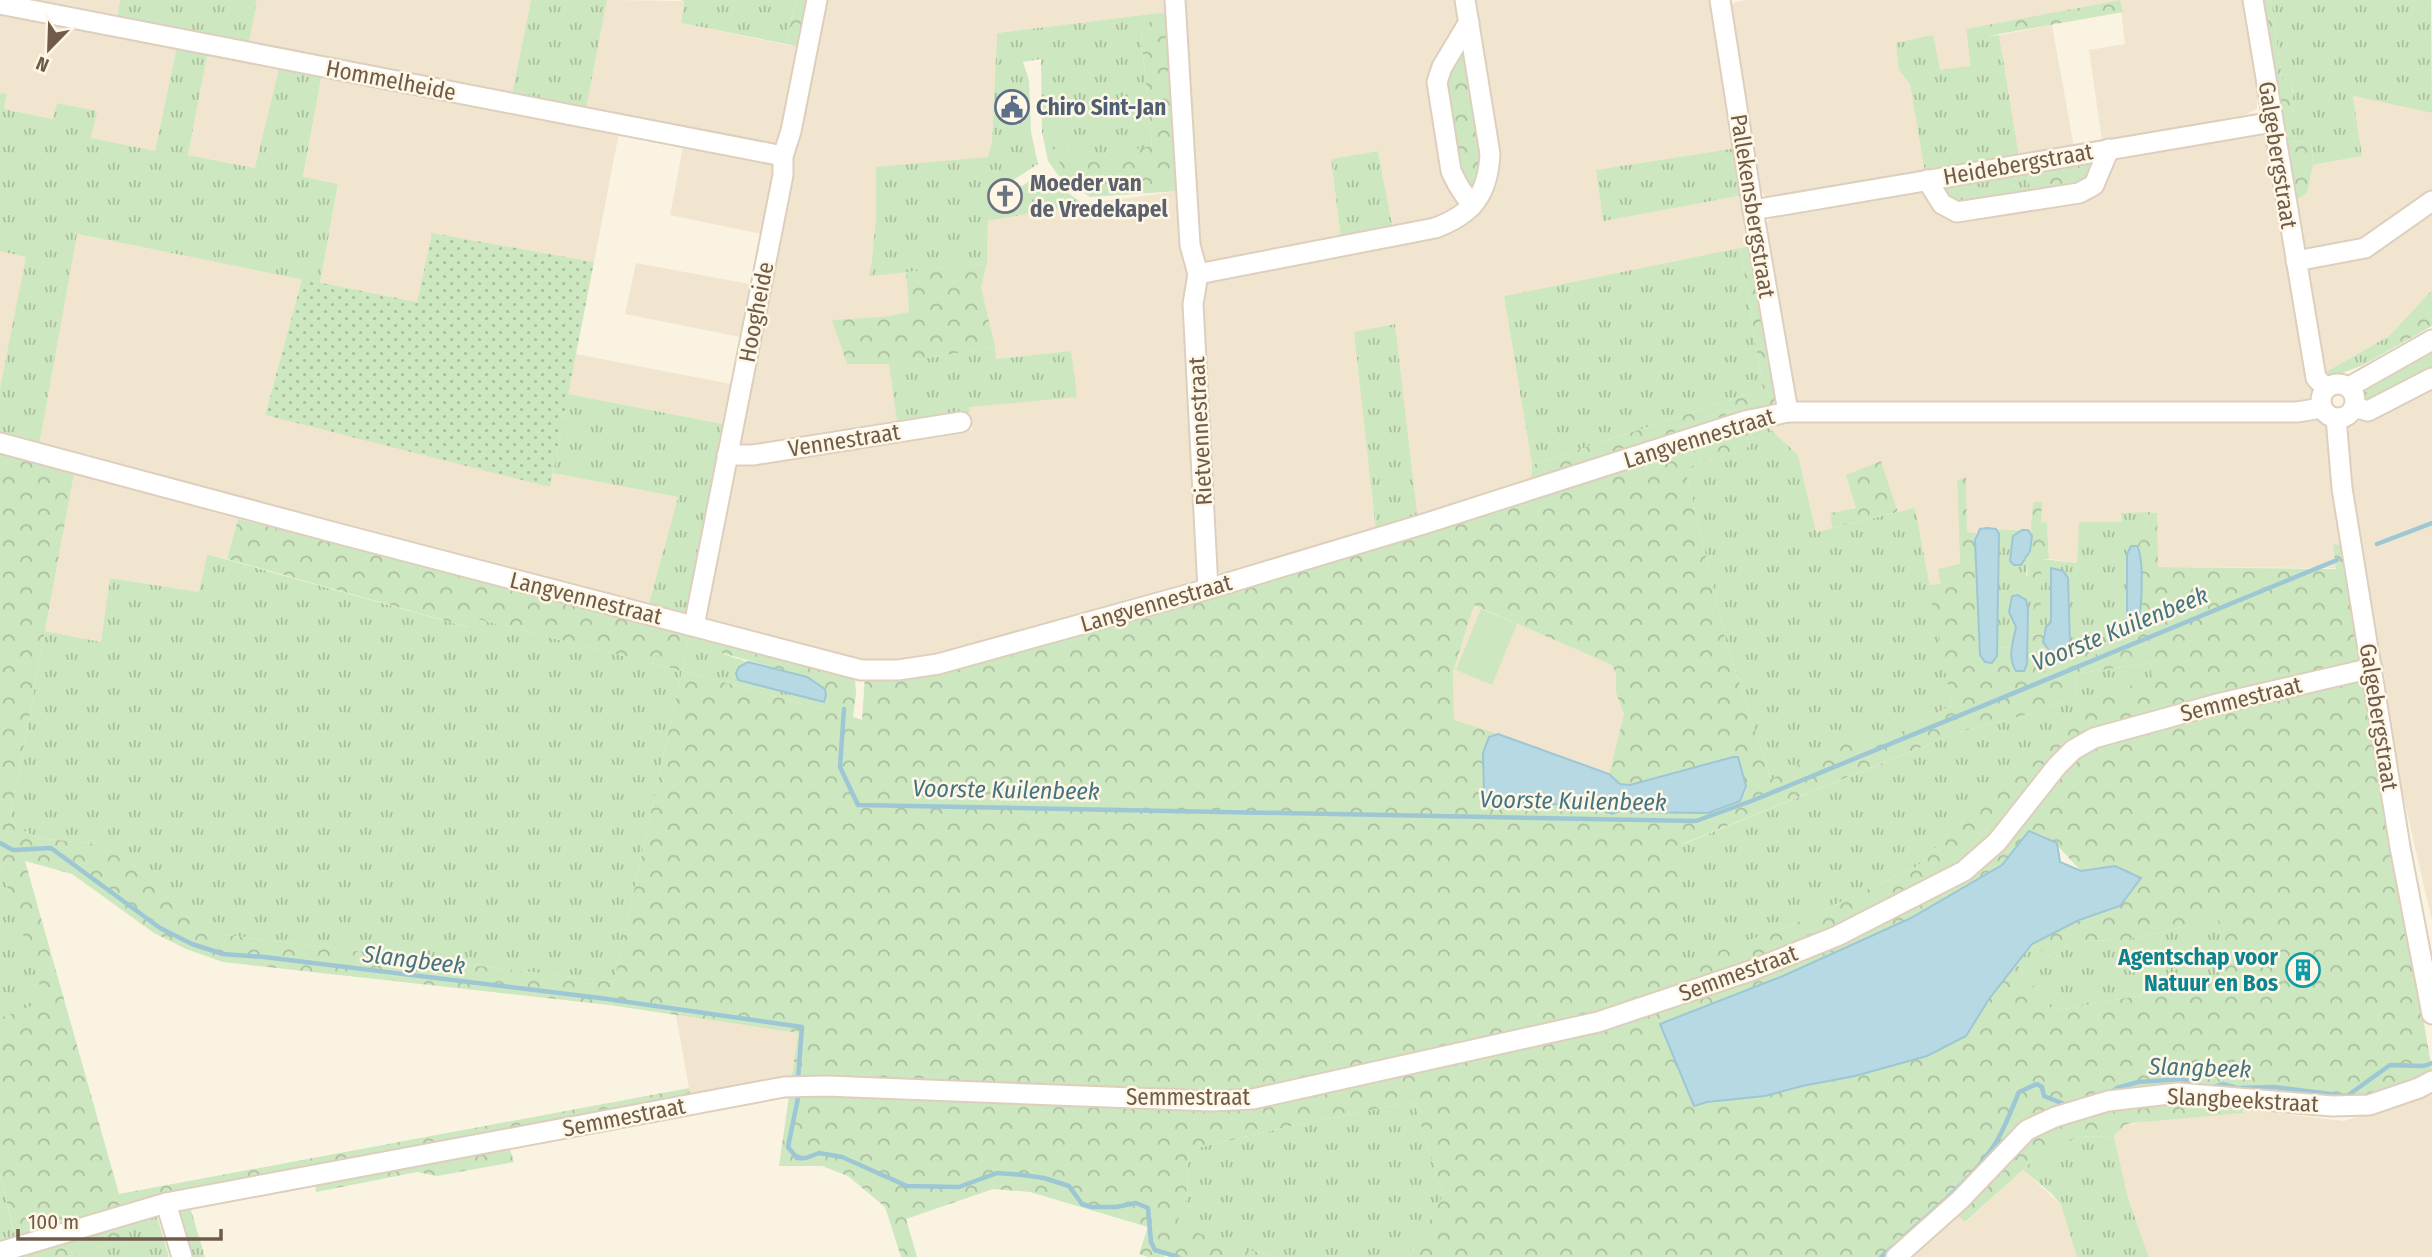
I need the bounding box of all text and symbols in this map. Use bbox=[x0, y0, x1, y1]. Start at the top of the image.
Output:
north arrow bbox=[14, 14, 84, 84]
text: N bbox=[33, 51, 52, 77]
street label: Hommelheide bbox=[324, 54, 458, 106]
street label: Galgebergstraat bbox=[2253, 79, 2304, 231]
public building icon: Chiro Sint-Jan bbox=[993, 88, 1031, 126]
place label: Chiro Sint-Jan bbox=[1036, 93, 1166, 121]
street label: Pallekensbergstraat bbox=[1725, 112, 1781, 300]
street label: Heidebergstraat bbox=[1941, 137, 2095, 191]
place label: Moeder van de Vredekapel bbox=[1030, 169, 1168, 223]
church icon: Moeder van de Vredekapel bbox=[986, 177, 1024, 215]
street label: Hoogheide bbox=[733, 259, 779, 365]
street label: Rietvennestraat bbox=[1182, 355, 1218, 506]
street label: Langvennestraat bbox=[1620, 402, 1778, 474]
street label: Vennestraat bbox=[786, 417, 902, 463]
street label: Langvennestraat bbox=[507, 566, 665, 631]
street label: Langvennestraat bbox=[1077, 568, 1235, 638]
water label: Voorste Kuilenbeek bbox=[2028, 581, 2212, 677]
street label: Galgebergstraat bbox=[2354, 641, 2405, 793]
street label: Semmestraat bbox=[2177, 670, 2305, 728]
water label: Voorste Kuilenbeek bbox=[912, 774, 1100, 806]
water label: Voorste Kuilenbeek bbox=[1479, 785, 1667, 817]
street label: Semmestraat bbox=[1675, 938, 1802, 1007]
water label: Slangbeek bbox=[360, 940, 467, 980]
place label: Agentschap voor Natuur en Bos bbox=[2117, 943, 2279, 997]
building icon: Agentschap voor Natuur en Bos bbox=[2284, 951, 2322, 989]
water label: Slangbeek bbox=[2147, 1052, 2252, 1084]
street label: Slangbeekstraat bbox=[2167, 1082, 2320, 1118]
street label: Semmestraat bbox=[1126, 1083, 1251, 1111]
street label: Semmestraat bbox=[560, 1091, 688, 1143]
scale bar bbox=[18, 1198, 220, 1242]
text: 100 m bbox=[28, 1209, 79, 1235]

